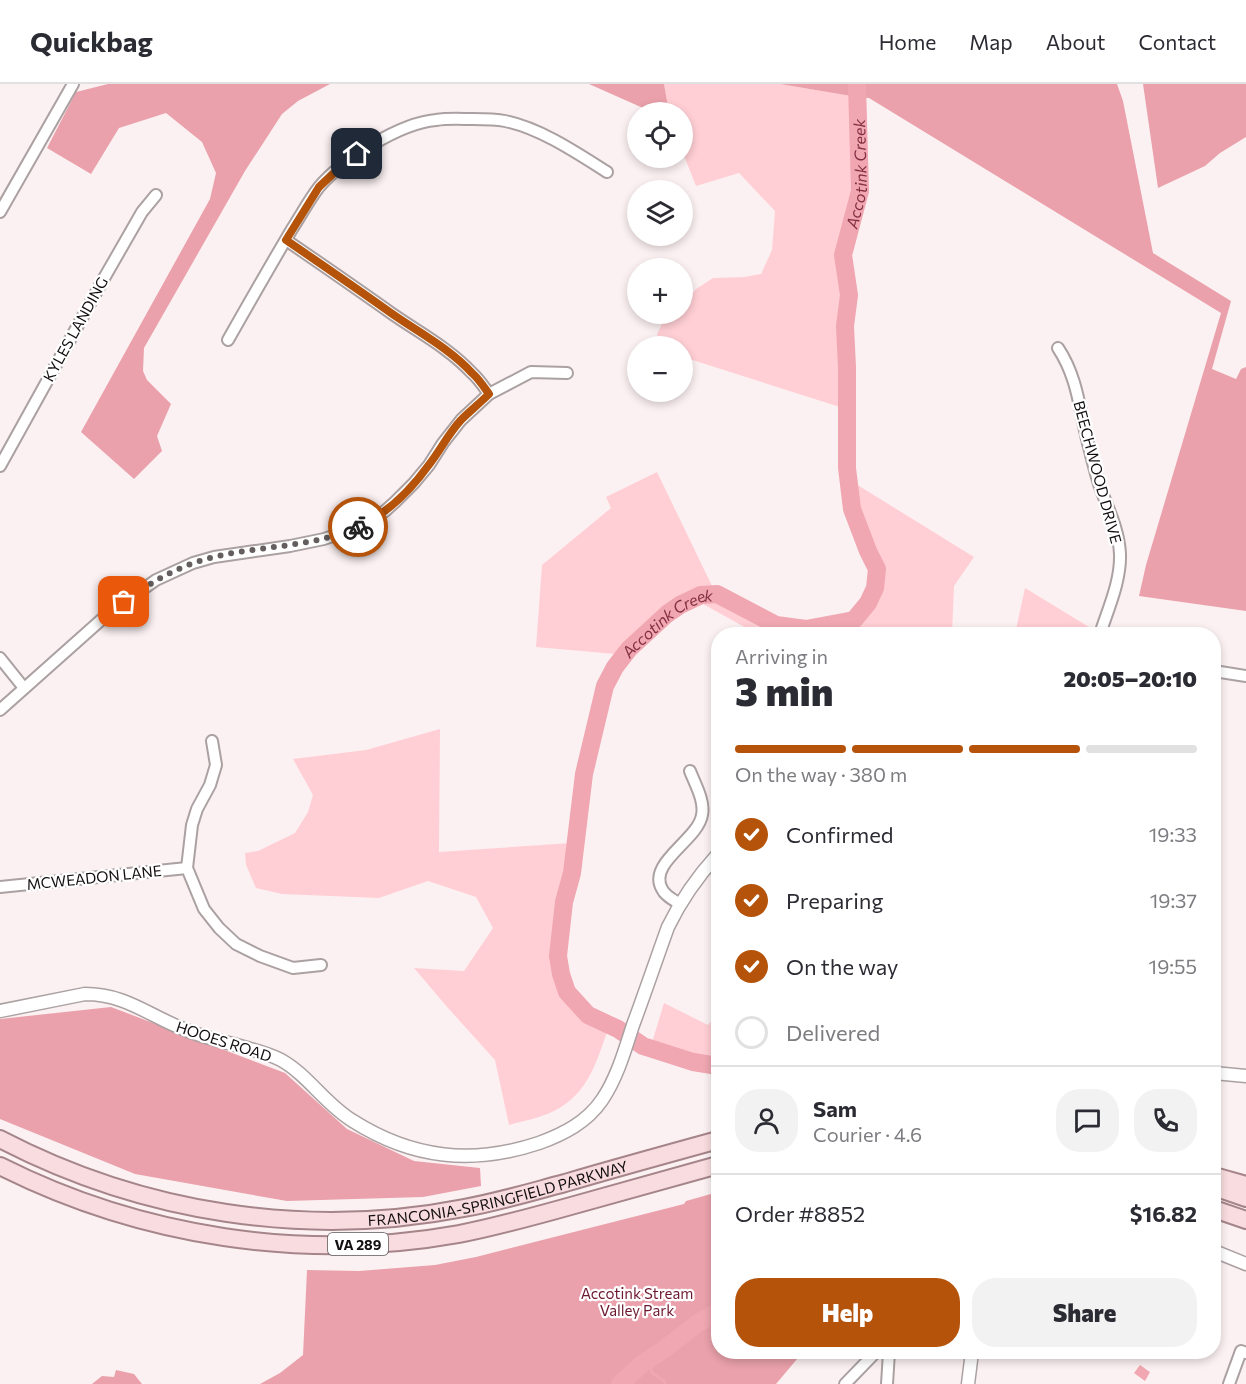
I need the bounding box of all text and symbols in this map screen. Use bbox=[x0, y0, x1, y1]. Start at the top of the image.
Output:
text: Quickbag bbox=[30, 24, 153, 58]
text: Home bbox=[879, 29, 936, 54]
text: Map bbox=[969, 29, 1013, 54]
text: About bbox=[1046, 29, 1105, 54]
text: Contact bbox=[1138, 29, 1216, 54]
map controls bbox=[627, 102, 693, 402]
button: locate bbox=[627, 102, 693, 168]
water label: Accotink Creek bbox=[841, 118, 870, 231]
pin bbox=[331, 128, 382, 179]
icon: home bbox=[340, 137, 373, 170]
button: layers bbox=[627, 180, 693, 246]
button: + bbox=[627, 258, 693, 324]
street label: KYLES LANDING bbox=[39, 274, 111, 384]
button: − bbox=[627, 336, 693, 402]
street label: BEECHWOOD DRIVE bbox=[1070, 399, 1126, 545]
courier bbox=[328, 497, 388, 557]
icon: bike bbox=[342, 511, 375, 544]
pin bbox=[98, 576, 149, 627]
icon: bag bbox=[107, 585, 140, 618]
water label: Accotink Creek bbox=[616, 585, 714, 661]
text: Arriving in bbox=[735, 644, 828, 668]
text: 20:05–20:10 bbox=[1064, 665, 1197, 692]
text: 3 min bbox=[735, 666, 833, 714]
text: On the way · 380 m bbox=[735, 762, 907, 786]
icon: check bbox=[735, 818, 768, 851]
text: Confirmed bbox=[786, 821, 893, 848]
text: 19:33 bbox=[1149, 822, 1197, 846]
street label: MCWEADON LANE bbox=[26, 861, 162, 893]
icon: check bbox=[735, 884, 768, 917]
text: Preparing bbox=[786, 887, 883, 914]
text: 19:37 bbox=[1150, 888, 1197, 912]
icon: check bbox=[735, 950, 768, 983]
text: On the way bbox=[786, 953, 898, 980]
text: 19:55 bbox=[1149, 954, 1197, 978]
street label: HOOES ROAD bbox=[174, 1017, 274, 1065]
text: Delivered bbox=[786, 1019, 880, 1046]
button: person bbox=[735, 1089, 798, 1152]
button: chat bbox=[1056, 1089, 1119, 1152]
button: phone bbox=[1134, 1089, 1197, 1152]
text: Sam bbox=[813, 1095, 857, 1122]
text: Courier · 4.6 bbox=[813, 1122, 922, 1146]
street label: FRANCONIA-SPRINGFIELD PARKWAY bbox=[367, 1156, 630, 1229]
text: Order #8852 bbox=[735, 1200, 865, 1227]
text: $16.82 bbox=[1130, 1200, 1197, 1227]
road number: VA 289 bbox=[328, 1233, 388, 1255]
button: Help bbox=[735, 1278, 960, 1347]
button: Share bbox=[972, 1278, 1197, 1347]
park label: Accotink Stream Valley Park bbox=[581, 1284, 693, 1319]

